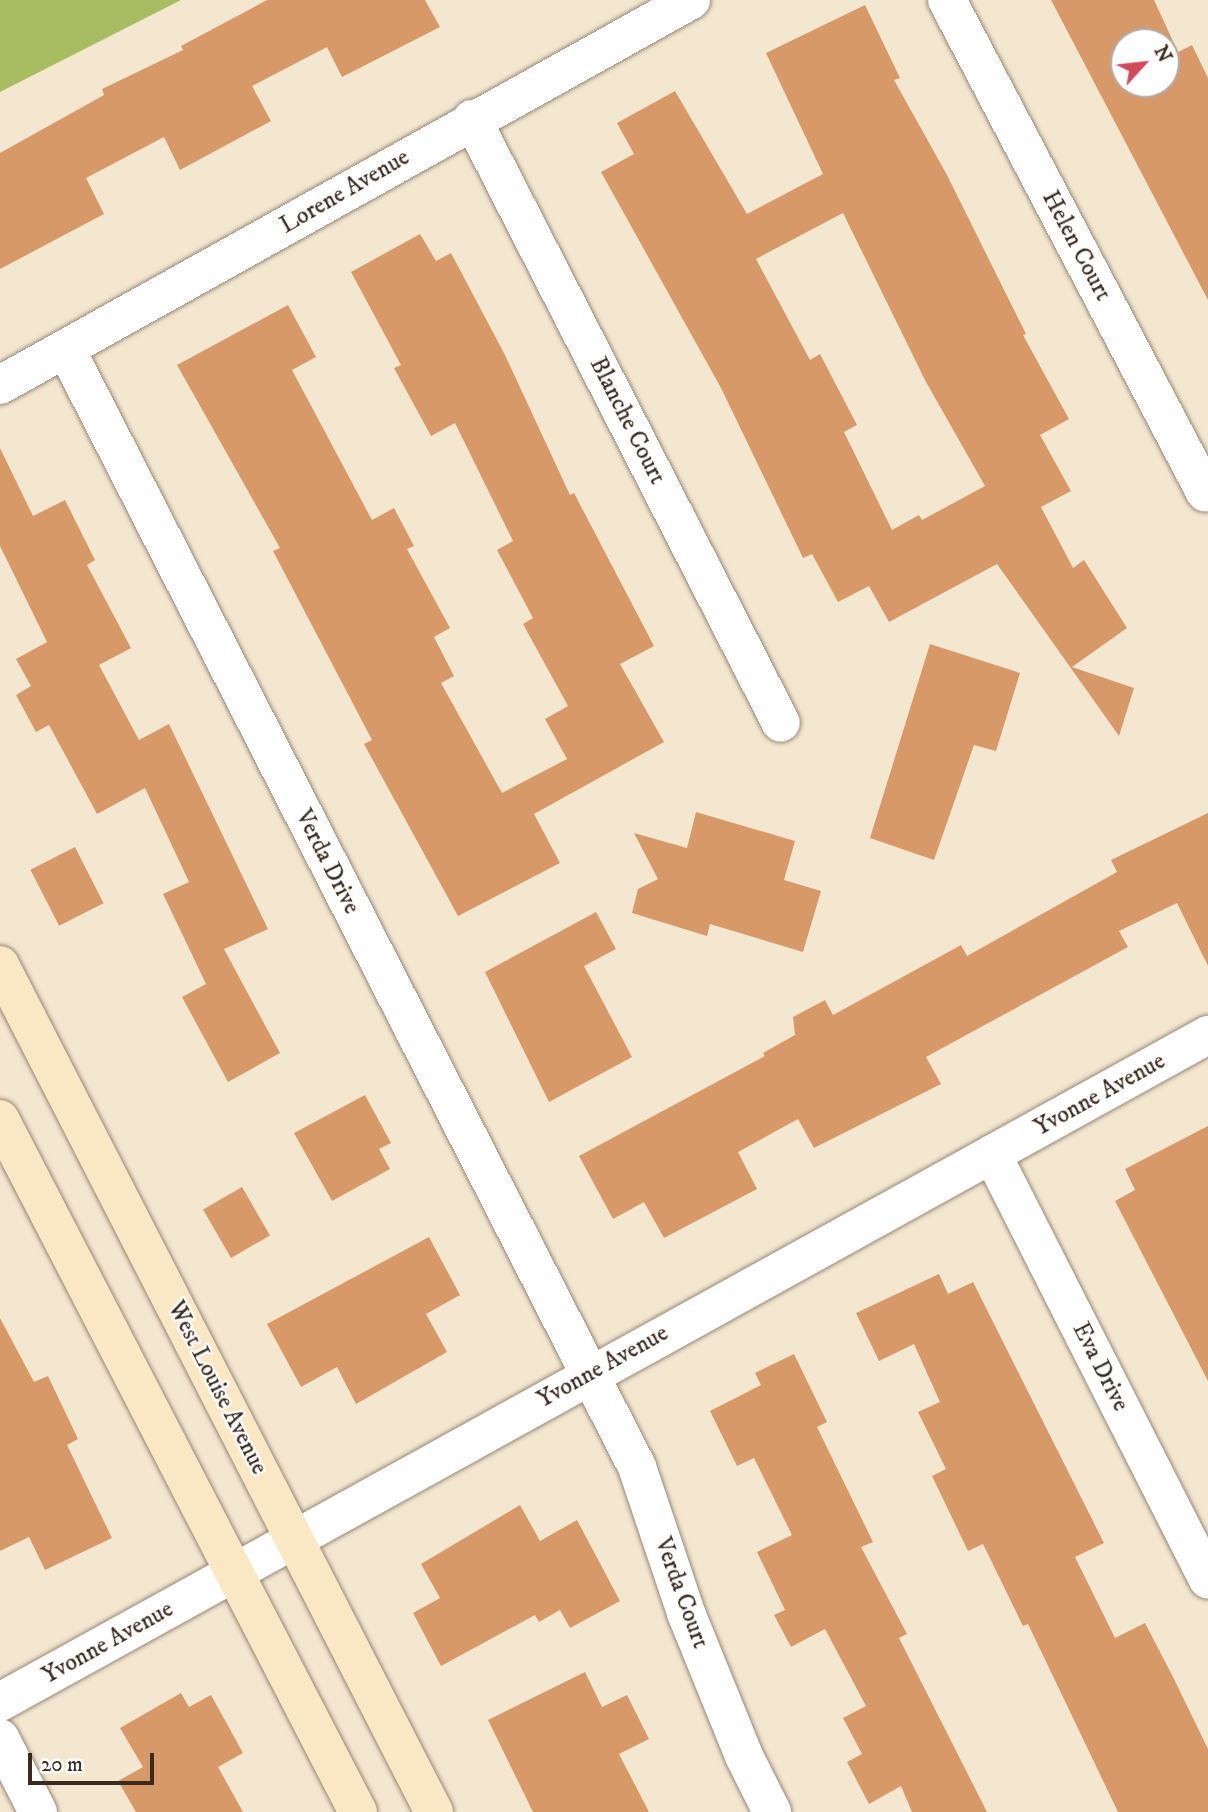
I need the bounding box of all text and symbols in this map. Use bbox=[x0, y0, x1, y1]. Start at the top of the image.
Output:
north arrow bbox=[1110, 28, 1180, 98]
text: N bbox=[1149, 42, 1176, 66]
street label: Lorene Avenue bbox=[275, 143, 415, 241]
street label: Helen Court bbox=[1035, 186, 1117, 306]
street label: Blanche Court bbox=[583, 353, 671, 489]
street label: Verda Drive bbox=[288, 805, 366, 919]
street label: Yvonne Avenue bbox=[1030, 1047, 1170, 1143]
street label: West Louise Avenue bbox=[161, 1297, 273, 1479]
street label: Eva Drive bbox=[1065, 1318, 1135, 1416]
street label: Yvonne Avenue bbox=[533, 1319, 673, 1415]
street label: Verda Court bbox=[648, 1534, 714, 1652]
street label: Yvonne Avenue bbox=[38, 1595, 178, 1691]
scale bar bbox=[32, 1738, 158, 1782]
text: 20 m bbox=[41, 1752, 83, 1778]

